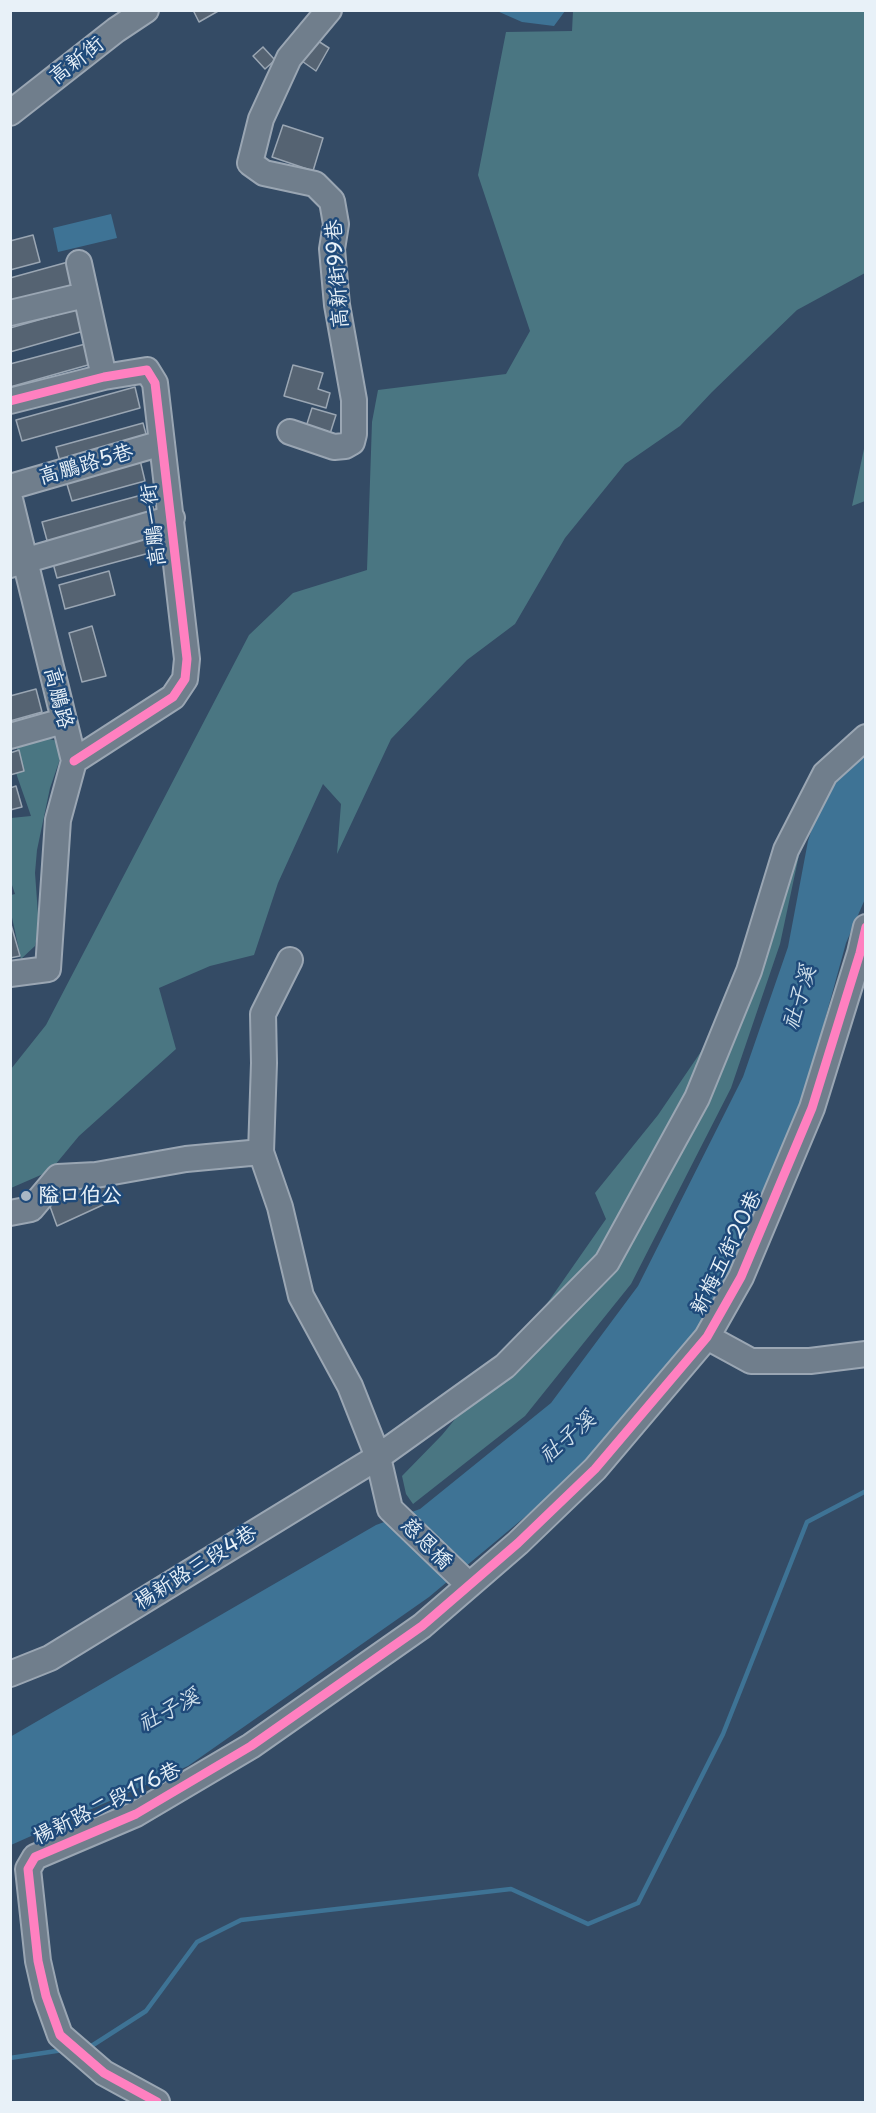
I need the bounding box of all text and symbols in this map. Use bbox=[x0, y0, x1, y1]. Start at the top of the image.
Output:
street label: 高新街 bbox=[44, 32, 110, 90]
street label: 高新街99巷 bbox=[322, 218, 354, 330]
street label: 高鵬路5巷 bbox=[36, 439, 136, 491]
street label: 高鵬一街 bbox=[136, 482, 172, 568]
street label: 高鵬路 bbox=[38, 664, 78, 732]
water label: 社子溪 bbox=[778, 963, 822, 1033]
place label: 隘口伯公 bbox=[38, 1183, 122, 1209]
street label: 新梅五街20巷 bbox=[686, 1187, 768, 1319]
marker: 隘口伯公 bbox=[19, 1189, 33, 1203]
water label: 社子溪 bbox=[534, 1406, 602, 1470]
street label: 慈恩橋 bbox=[395, 1513, 457, 1575]
street label: 楊新路三段4巷 bbox=[130, 1520, 262, 1616]
water label: 社子溪 bbox=[134, 1684, 204, 1738]
street label: 楊新路二段176巷 bbox=[29, 1757, 185, 1851]

